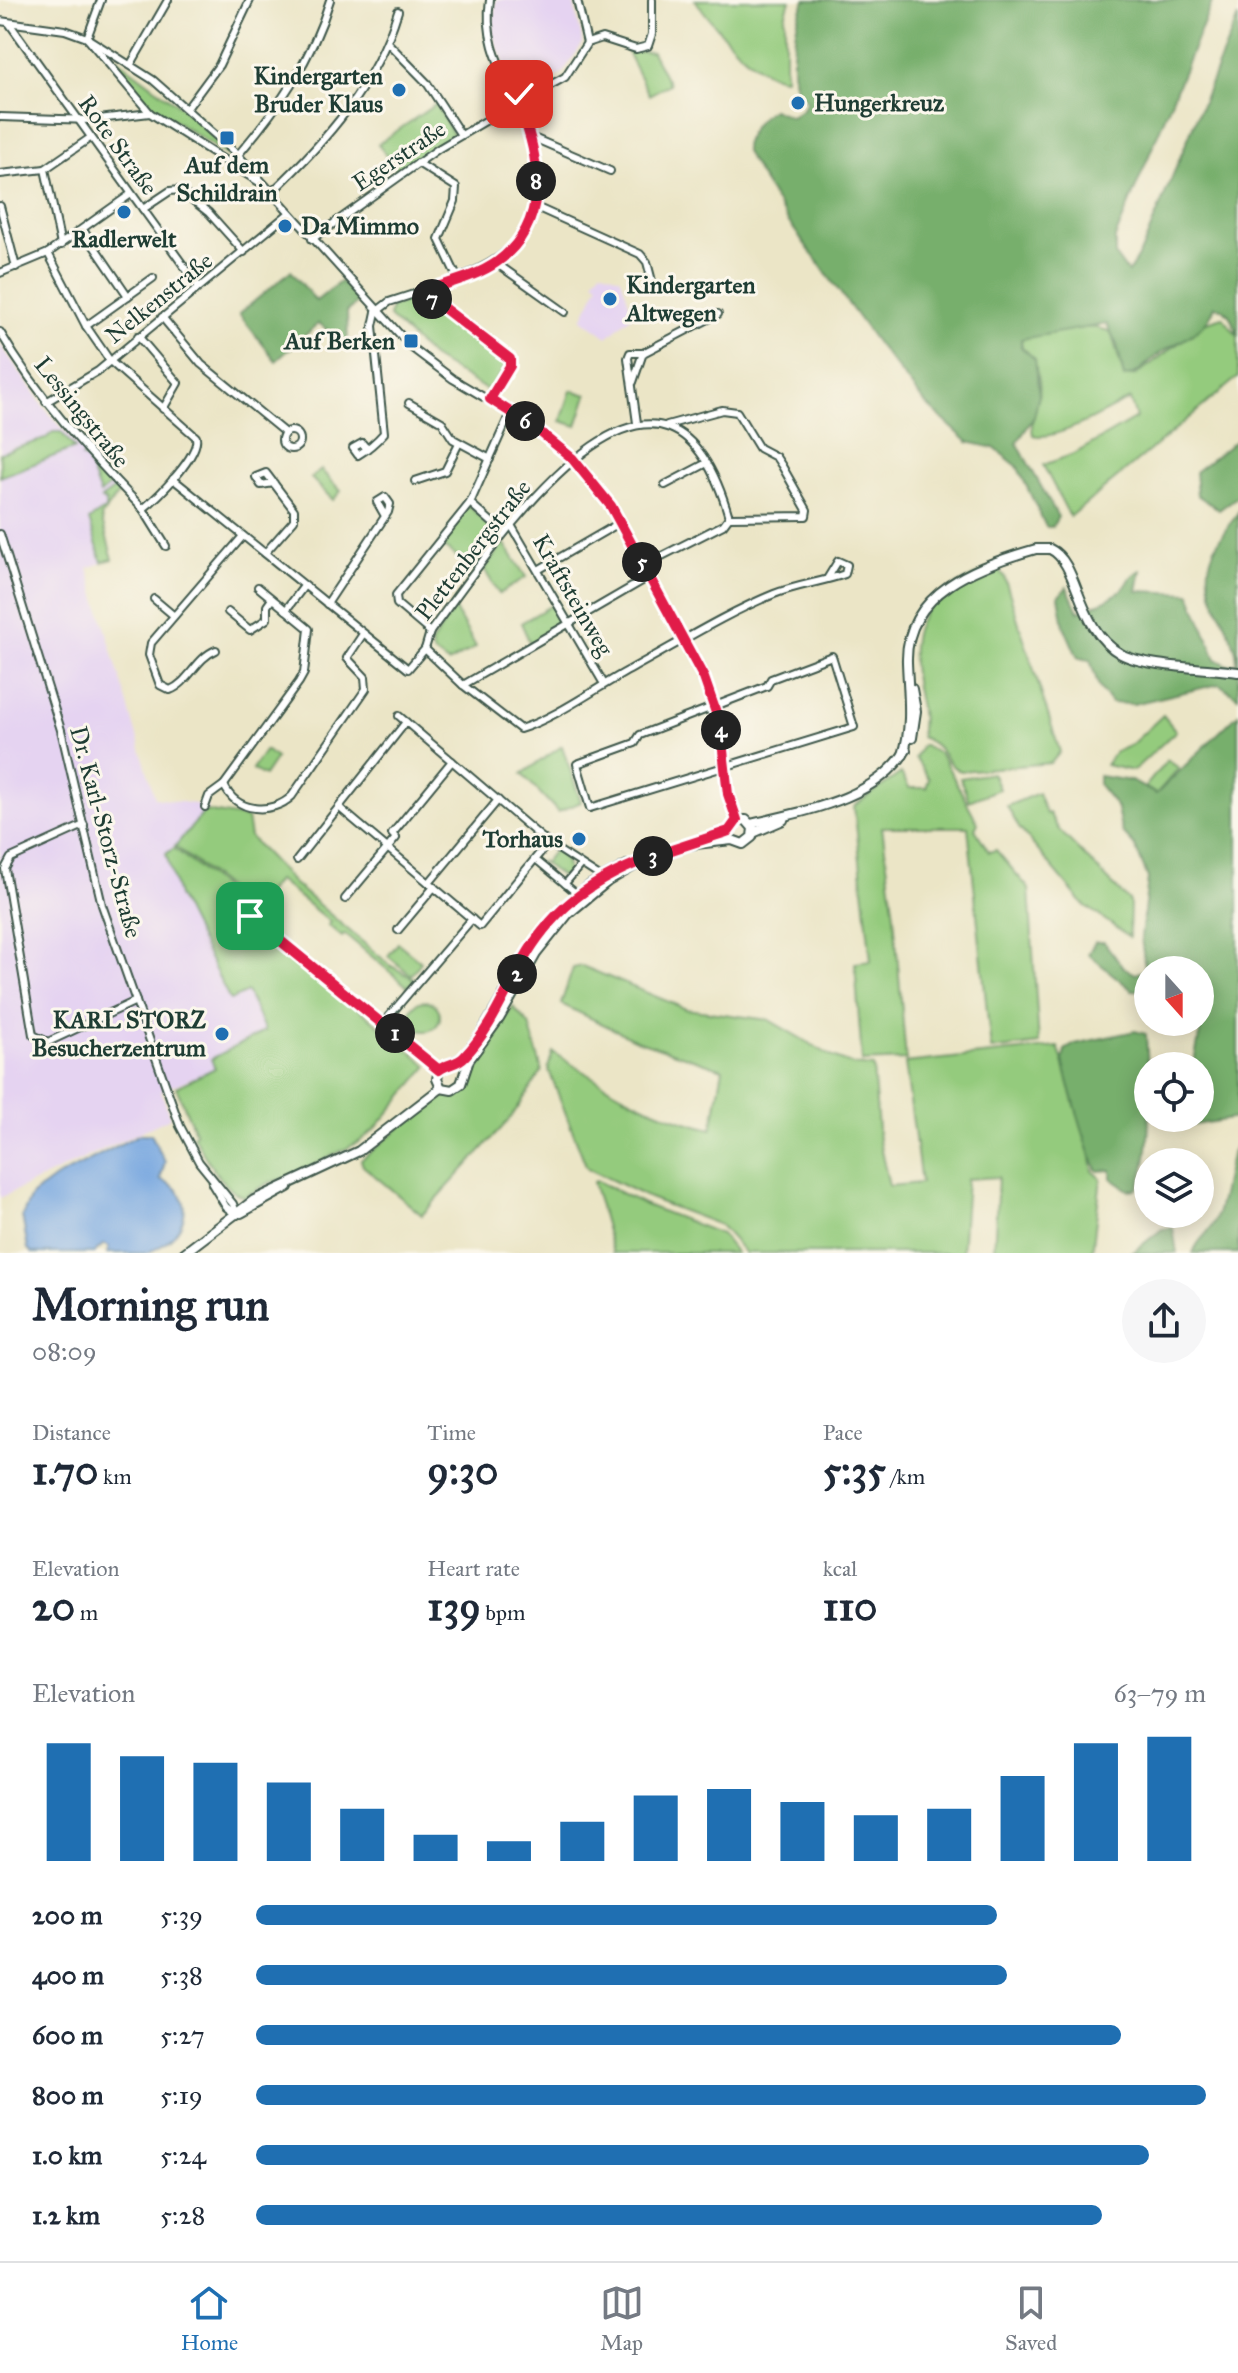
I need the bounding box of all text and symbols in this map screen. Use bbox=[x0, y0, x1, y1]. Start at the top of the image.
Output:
pin bbox=[485, 60, 553, 128]
place label: Kindergarten Bruder Klaus bbox=[254, 61, 383, 119]
icon: check bbox=[497, 72, 541, 116]
marker: Kindergarten Bruder Klaus bbox=[390, 81, 408, 99]
place label: Hungerkreuz bbox=[814, 88, 945, 118]
street label: Rote Straße bbox=[72, 89, 164, 201]
marker: Hungerkreuz bbox=[789, 94, 807, 112]
street label: Egerstraße bbox=[347, 114, 451, 198]
marker: Auf dem Schildrain bbox=[218, 129, 236, 147]
place label: Auf dem Schildrain bbox=[176, 150, 278, 208]
pin: 8 bbox=[516, 161, 556, 201]
text: 8 bbox=[530, 167, 542, 194]
marker: Radlerwelt bbox=[115, 203, 133, 221]
place label: Da Mimmo bbox=[301, 211, 419, 241]
marker: Da Mimmo bbox=[276, 217, 294, 235]
place label: Radlerwelt bbox=[71, 224, 177, 254]
street label: Nelkenstraße bbox=[99, 246, 219, 350]
place label: Kindergarten Altwegen bbox=[624, 270, 755, 328]
pin: 7 bbox=[412, 279, 452, 319]
text: 7 bbox=[426, 285, 438, 312]
marker: Kindergarten Altwegen bbox=[601, 290, 619, 308]
place label: Auf Berken bbox=[282, 326, 395, 356]
marker: Auf Berken bbox=[402, 332, 420, 350]
street label: Lessingstraße bbox=[28, 350, 136, 474]
pin: 6 bbox=[505, 401, 545, 441]
text: 6 bbox=[519, 407, 531, 434]
street label: Plettenbergstraße bbox=[409, 474, 537, 626]
street label: Kraftsteinweg bbox=[526, 529, 620, 662]
pin: 5 bbox=[622, 542, 662, 582]
text: 5 bbox=[637, 548, 647, 575]
pin: 4 bbox=[701, 710, 741, 750]
text: 4 bbox=[715, 716, 727, 743]
street label: Dr. Karl-Storz-Straße bbox=[63, 723, 149, 941]
place label: Torhaus bbox=[482, 824, 563, 854]
marker: Torhaus bbox=[570, 830, 588, 848]
pin: 3 bbox=[633, 836, 673, 876]
text: 3 bbox=[649, 842, 657, 869]
pin bbox=[216, 882, 284, 950]
icon: arrive bbox=[228, 894, 272, 938]
pin: 2 bbox=[497, 954, 537, 994]
north arrow bbox=[1134, 956, 1214, 1036]
map controls bbox=[1134, 956, 1214, 1228]
text: 2 bbox=[512, 960, 522, 987]
place label: KARL STORZ Besucherzentrum bbox=[32, 1005, 207, 1063]
pin: 1 bbox=[375, 1013, 415, 1053]
text: 1 bbox=[391, 1019, 399, 1046]
marker: KARL STORZ Besucherzentrum bbox=[213, 1025, 231, 1043]
button: locate bbox=[1134, 1052, 1214, 1132]
button: layers bbox=[1134, 1148, 1214, 1228]
text: Morning run bbox=[32, 1278, 269, 1332]
button: share bbox=[1122, 1279, 1206, 1363]
text: 08:09 bbox=[32, 1335, 97, 1367]
text: Distance bbox=[32, 1419, 111, 1446]
text: Time bbox=[427, 1419, 476, 1446]
text: Pace bbox=[823, 1419, 863, 1446]
text: 1.70 bbox=[32, 1446, 98, 1495]
text: 9:30 bbox=[427, 1446, 498, 1495]
text: 5:35 bbox=[823, 1446, 886, 1495]
text: km bbox=[98, 1463, 132, 1490]
text: /km bbox=[886, 1463, 925, 1490]
text: Elevation bbox=[32, 1555, 119, 1582]
text: Heart rate bbox=[427, 1555, 520, 1582]
text: kcal bbox=[823, 1555, 857, 1582]
text: 20 bbox=[32, 1582, 75, 1631]
text: 139 bbox=[427, 1582, 481, 1631]
text: 110 bbox=[823, 1582, 877, 1631]
text: m bbox=[75, 1599, 98, 1626]
text: bpm bbox=[481, 1599, 525, 1626]
text: Elevation bbox=[32, 1677, 135, 1709]
text: 63–79 m bbox=[1113, 1677, 1206, 1709]
text: 200 m bbox=[32, 1899, 103, 1931]
text: 5:39 bbox=[160, 1899, 203, 1931]
text: 400 m bbox=[32, 1959, 104, 1991]
text: 5:38 bbox=[160, 1959, 203, 1991]
text: 600 m bbox=[32, 2019, 103, 2051]
text: 5:27 bbox=[160, 2019, 205, 2051]
text: 800 m bbox=[32, 2079, 104, 2111]
text: 5:19 bbox=[160, 2079, 203, 2111]
text: 1.0 km bbox=[32, 2139, 102, 2171]
text: 5:24 bbox=[160, 2139, 206, 2171]
text: 1.2 km bbox=[32, 2199, 100, 2231]
text: 5:28 bbox=[160, 2199, 205, 2231]
tab: Home bbox=[181, 2281, 238, 2356]
tab: Map bbox=[600, 2281, 644, 2356]
tab: Saved bbox=[1005, 2281, 1057, 2356]

